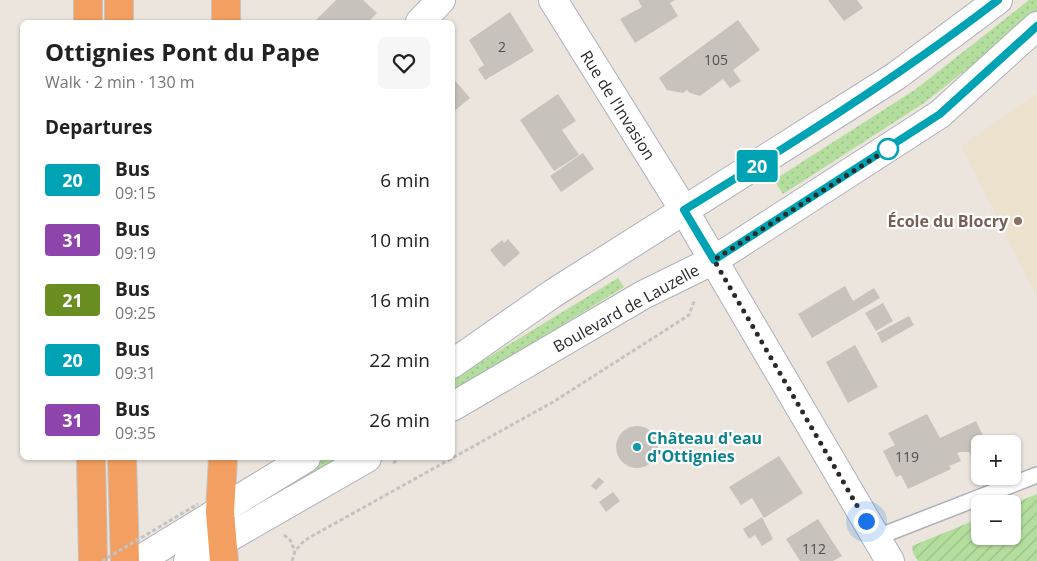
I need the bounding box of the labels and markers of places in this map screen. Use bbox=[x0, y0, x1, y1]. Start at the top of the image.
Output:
unlabelled marker bbox=[877, 138, 899, 160]
place label: École du Blocry bbox=[887, 210, 1009, 232]
marker: École du Blocry bbox=[1012, 215, 1024, 227]
place label: Château d'eau d'Ottignies bbox=[647, 427, 762, 467]
marker: Château d'eau d'Ottignies bbox=[631, 441, 643, 453]

